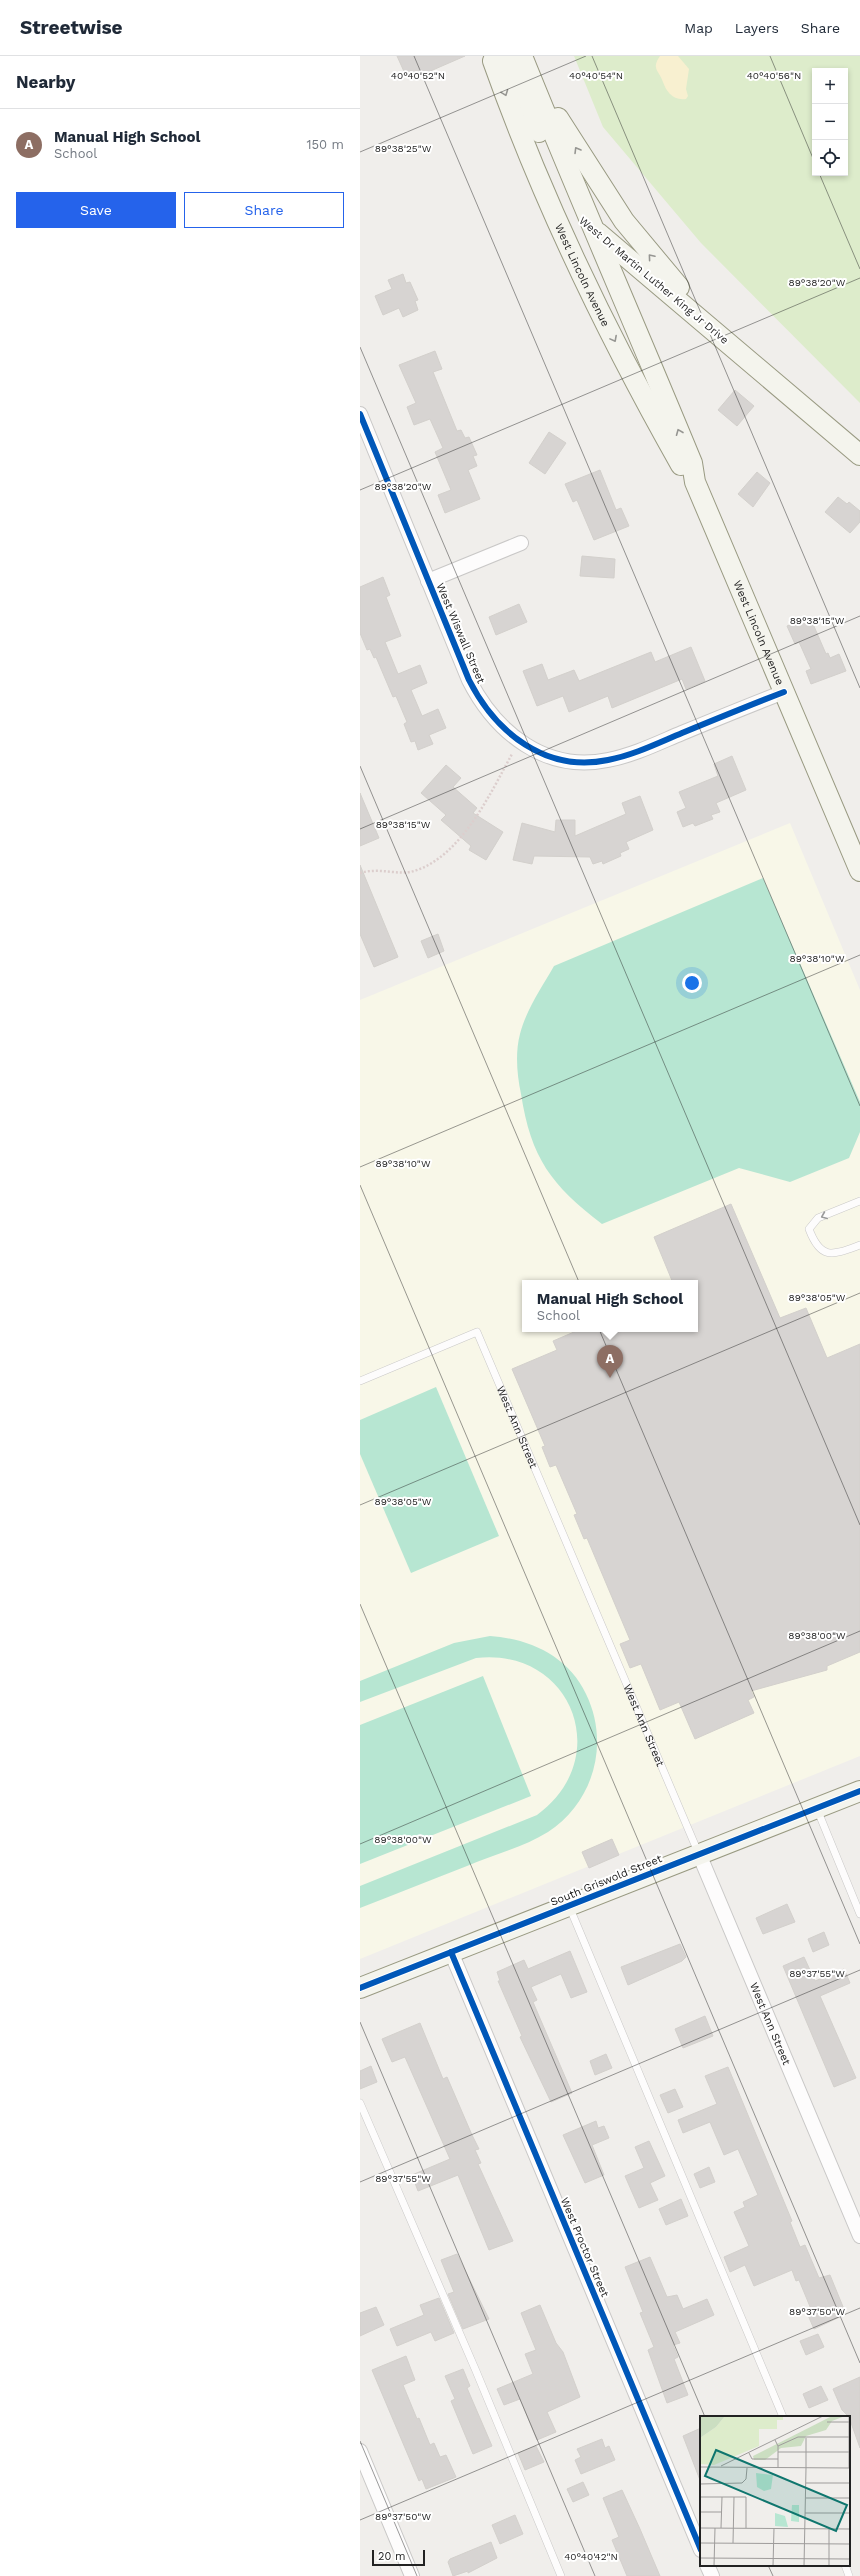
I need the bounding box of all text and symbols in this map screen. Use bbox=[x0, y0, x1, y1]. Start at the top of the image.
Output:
text: Streetwise bbox=[20, 16, 123, 39]
text: Map bbox=[684, 20, 713, 36]
text: Layers bbox=[735, 20, 779, 36]
text: Share bbox=[801, 20, 840, 36]
map controls bbox=[812, 68, 848, 176]
button: + bbox=[812, 68, 848, 104]
text: 40°40'52"N bbox=[391, 70, 445, 81]
text: 40°40'54"N bbox=[569, 70, 623, 81]
text: 40°40'56"N bbox=[747, 70, 801, 81]
text: Nearby bbox=[16, 72, 75, 92]
one-way arrow bbox=[500, 89, 508, 96]
button: − bbox=[812, 104, 848, 140]
text: Manual High School bbox=[54, 128, 200, 146]
text: A bbox=[25, 137, 33, 152]
text: 150 m bbox=[306, 137, 344, 152]
button: locate bbox=[812, 140, 848, 176]
text: 89°38'25"W bbox=[375, 143, 432, 154]
text: School bbox=[54, 146, 97, 161]
one-way arrow bbox=[574, 147, 582, 154]
button: Save bbox=[16, 192, 176, 228]
button: Share bbox=[184, 192, 344, 228]
street label: West Dr Martin Luther King Jr Drive bbox=[576, 214, 731, 347]
street label: West Lincoln Avenue bbox=[552, 222, 612, 329]
one-way arrow bbox=[649, 254, 656, 261]
text: 89°38'20"W bbox=[789, 277, 846, 288]
one-way arrow bbox=[609, 335, 617, 342]
one-way arrow bbox=[676, 429, 684, 436]
text: 89°38'20"W bbox=[375, 481, 432, 492]
street label: West Lincoln Avenue bbox=[731, 579, 786, 687]
street label: West Wiswall Street bbox=[433, 581, 488, 686]
text: 89°38'15"W bbox=[790, 615, 845, 626]
text: 89°38'15"W bbox=[376, 819, 431, 830]
text: 89°38'10"W bbox=[789, 953, 845, 964]
your location bbox=[682, 973, 702, 993]
text: 89°38'10"W bbox=[375, 1158, 431, 1169]
one-way arrow bbox=[820, 1211, 827, 1219]
popup bbox=[522, 1280, 698, 1332]
text: Manual High School bbox=[537, 1290, 683, 1308]
text: 89°38'05"W bbox=[789, 1292, 846, 1303]
text: School bbox=[537, 1308, 580, 1323]
pin: A bbox=[597, 1345, 623, 1378]
street label: West Ann Street bbox=[494, 1384, 540, 1471]
text: 89°38'05"W bbox=[375, 1496, 432, 1507]
text: 89°38'00"W bbox=[788, 1630, 846, 1641]
street label: West Ann Street bbox=[620, 1682, 667, 1769]
text: 89°38'00"W bbox=[374, 1834, 432, 1845]
street label: South Griswold Street bbox=[548, 1852, 664, 1909]
text: 89°37'55"W bbox=[789, 1968, 845, 1979]
street label: West Ann Street bbox=[747, 1981, 793, 2067]
text: 89°37'55"W bbox=[375, 2173, 431, 2184]
street label: West Proctor Street bbox=[558, 2196, 612, 2299]
text: 89°37'50"W bbox=[789, 2306, 845, 2317]
inset map bbox=[700, 2416, 850, 2566]
text: 89°37'50"W bbox=[375, 2511, 431, 2522]
scale bar bbox=[372, 2548, 425, 2567]
text: 20 m bbox=[378, 2550, 406, 2563]
text: 40°40'42"N bbox=[564, 2551, 618, 2562]

